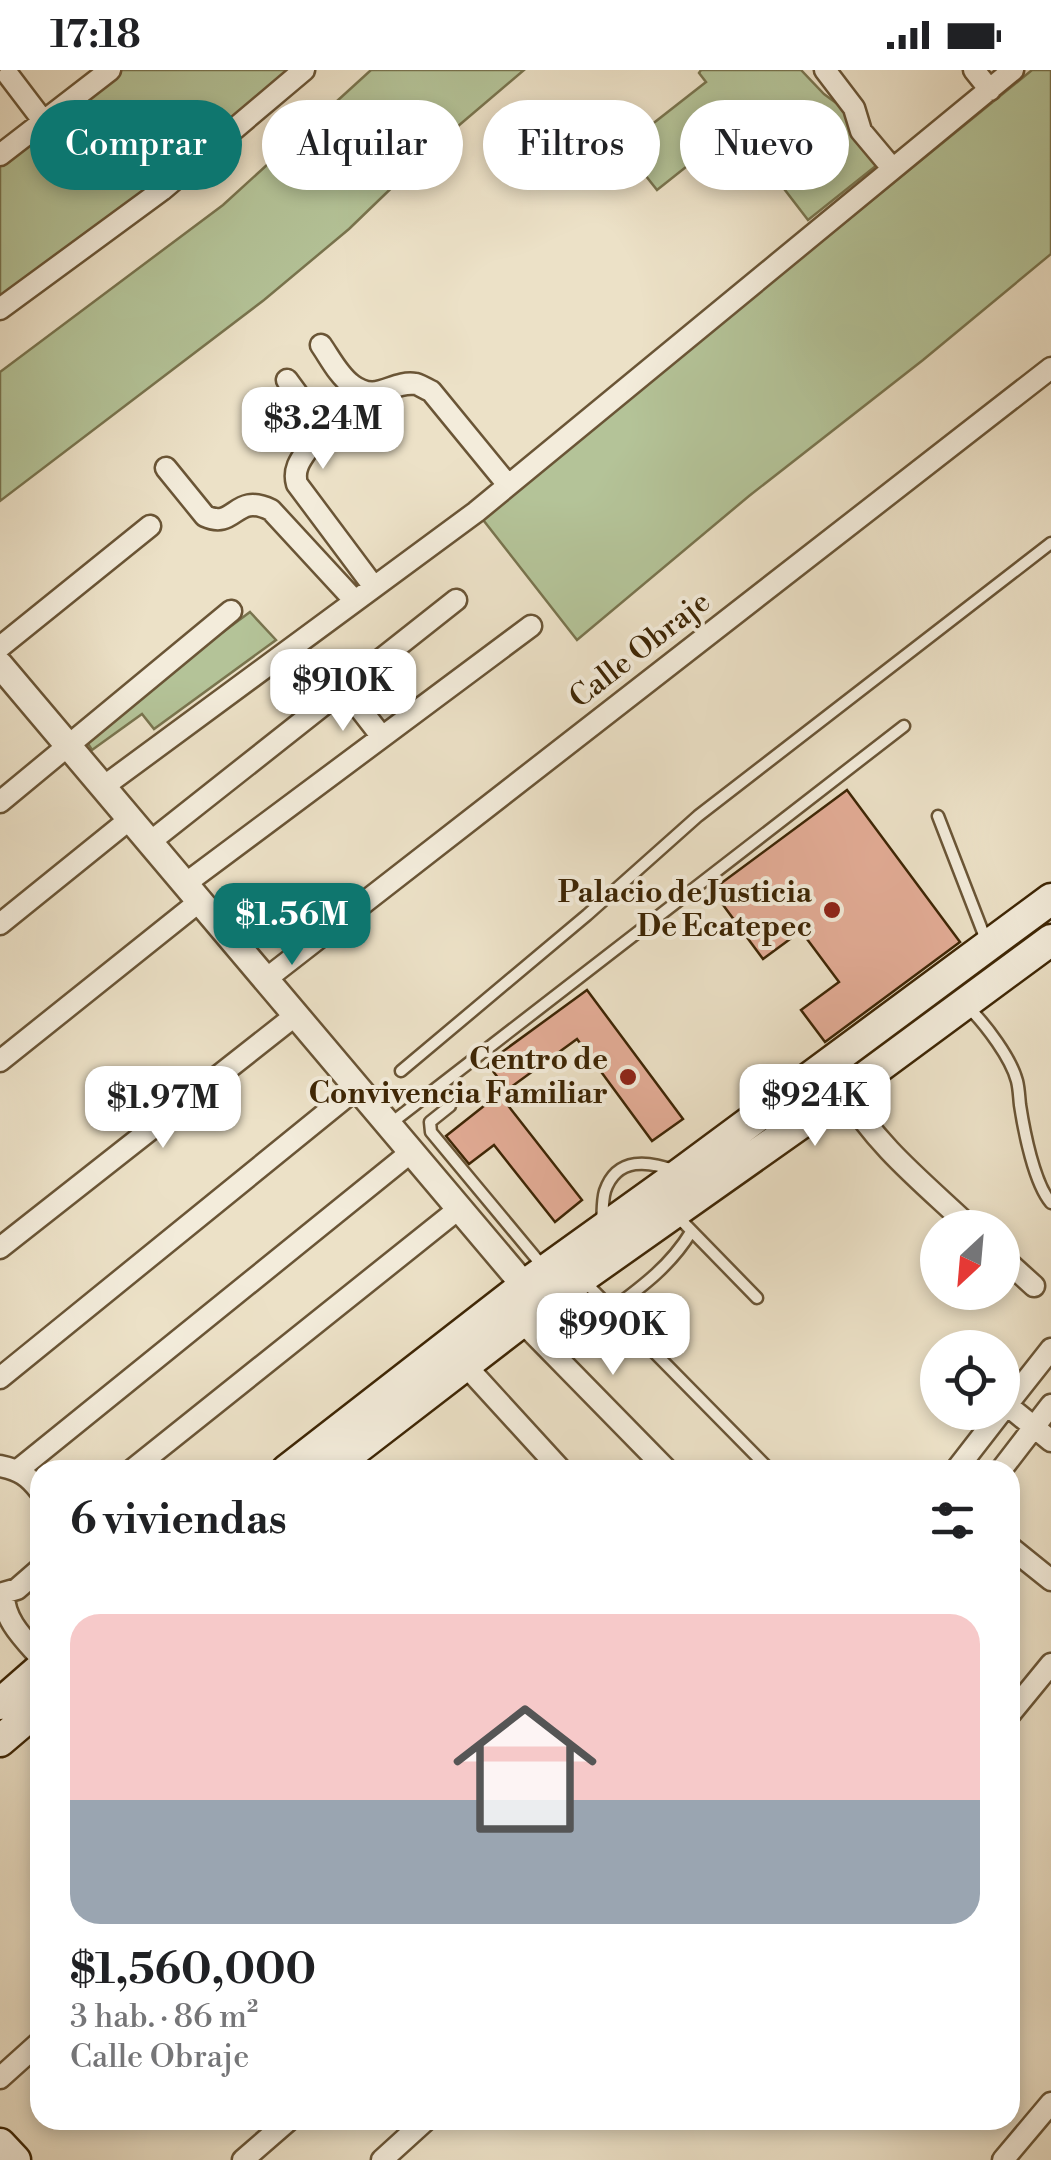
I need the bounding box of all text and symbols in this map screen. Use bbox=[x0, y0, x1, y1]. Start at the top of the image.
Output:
text: 17:18 bbox=[50, 12, 141, 59]
chip: Comprar bbox=[30, 100, 242, 190]
chip: Alquilar bbox=[262, 100, 463, 190]
chip: Filtros bbox=[483, 100, 660, 190]
chip: Nuevo bbox=[680, 100, 849, 190]
pin: $3.24M bbox=[242, 387, 404, 472]
text: $3.24M bbox=[264, 399, 382, 439]
street label: Calle Obraje bbox=[562, 583, 718, 717]
pin: $910K bbox=[273, 649, 413, 734]
text: $910K bbox=[292, 661, 394, 701]
place label: Palacio de Justicia De Ecatepec bbox=[558, 874, 813, 946]
pin: $1.56M bbox=[211, 883, 373, 968]
text: $1.56M bbox=[235, 895, 349, 935]
marker: Palacio de Justicia De Ecatepec bbox=[821, 899, 843, 921]
place label: Centro de Convivencia Familiar bbox=[308, 1041, 608, 1113]
pin: $924K bbox=[745, 1064, 885, 1149]
pin: $1.97M bbox=[82, 1066, 244, 1151]
marker: Centro de Convivencia Familiar bbox=[617, 1066, 639, 1088]
text: $924K bbox=[762, 1076, 868, 1116]
text: $1.97M bbox=[107, 1078, 219, 1118]
north arrow bbox=[920, 1210, 1020, 1310]
map controls bbox=[920, 1210, 1020, 1430]
pin: $990K bbox=[543, 1293, 683, 1378]
text: $990K bbox=[559, 1305, 667, 1345]
button: locate bbox=[920, 1330, 1020, 1430]
icon: filters bbox=[925, 1493, 980, 1548]
text: 6 viviendas bbox=[70, 1494, 287, 1547]
icon: home bbox=[435, 1679, 615, 1859]
text: $1,560,000 bbox=[70, 1944, 316, 1997]
text: 3 hab. · 86 m² bbox=[70, 1997, 258, 2037]
text: Calle Obraje bbox=[70, 2037, 250, 2077]

